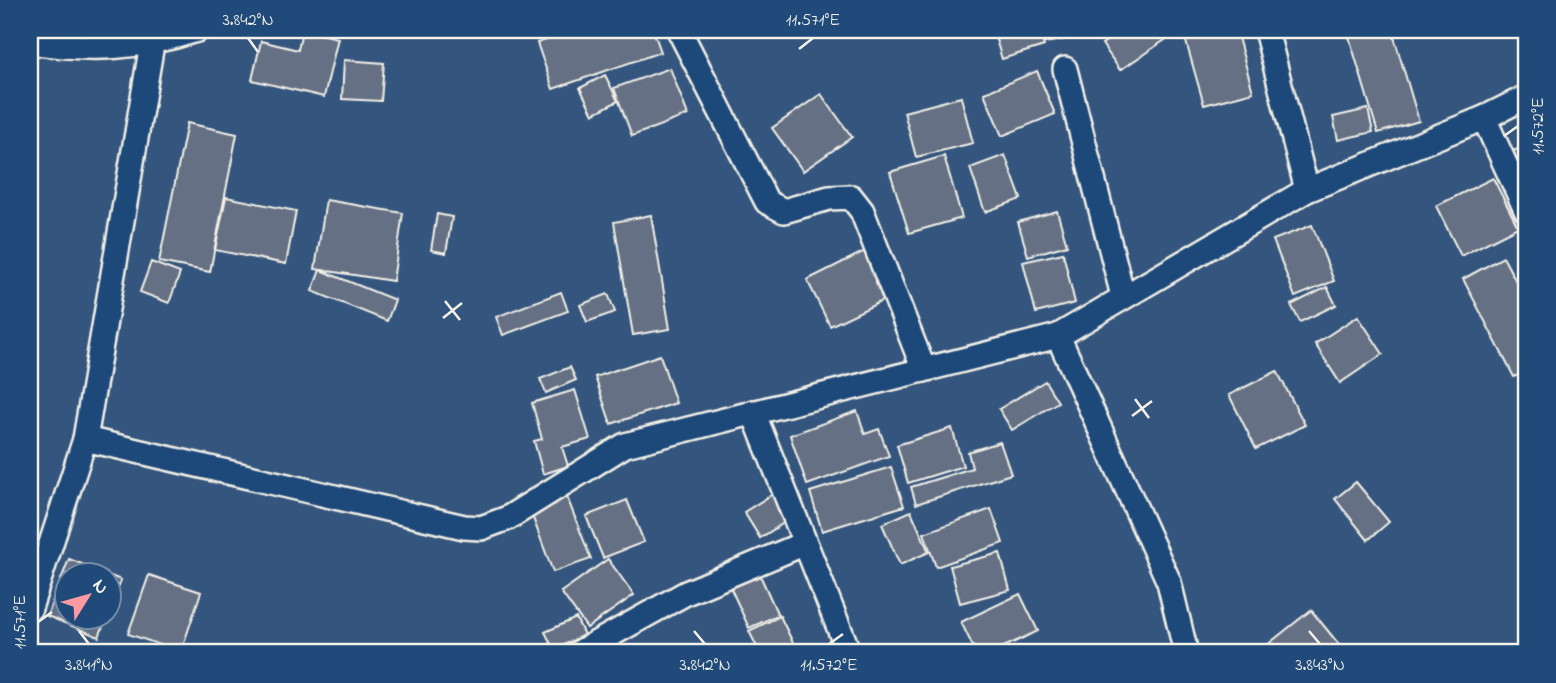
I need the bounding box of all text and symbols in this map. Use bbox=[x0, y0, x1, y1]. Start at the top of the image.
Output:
text: 3.842°N bbox=[222, 8, 274, 34]
text: 11.571°E bbox=[786, 8, 840, 34]
text: 11.572°E bbox=[1526, 97, 1552, 155]
north arrow bbox=[52, 560, 122, 630]
text: N bbox=[85, 574, 114, 601]
text: 11.571°E bbox=[8, 595, 34, 649]
text: 3.841°N bbox=[65, 653, 113, 679]
text: 3.842°N bbox=[679, 653, 731, 679]
text: 11.572°E bbox=[800, 653, 858, 679]
text: 3.843°N bbox=[1295, 653, 1345, 679]

